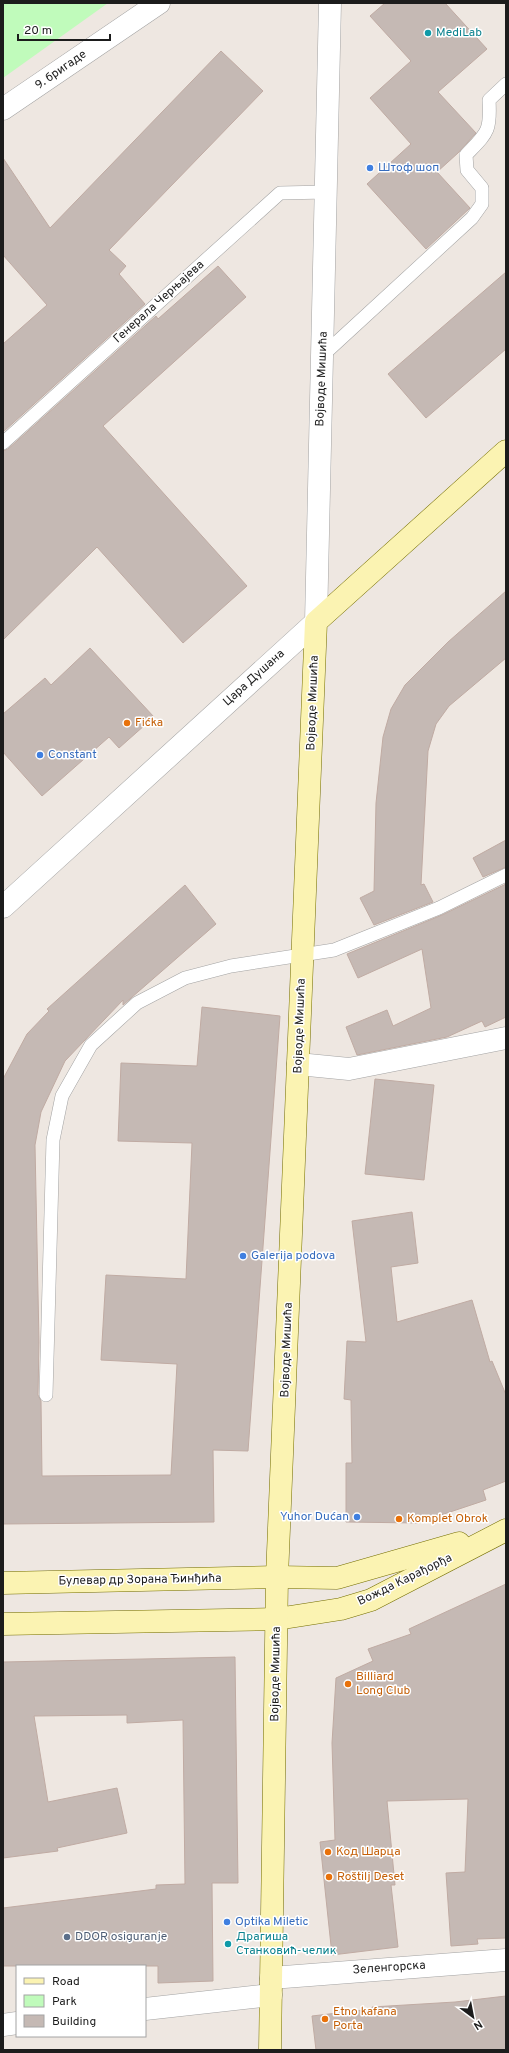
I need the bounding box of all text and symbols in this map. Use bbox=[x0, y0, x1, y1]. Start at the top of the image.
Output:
scale bar bbox=[18, 16, 110, 42]
text: 20 m bbox=[24, 23, 52, 39]
place label: MediLab bbox=[436, 25, 482, 41]
marker: MediLab bbox=[423, 28, 433, 38]
street label: 9. бригаде bbox=[32, 46, 90, 94]
place label: Штоф шоп bbox=[378, 160, 439, 176]
marker: Штоф шоп bbox=[365, 163, 375, 173]
street label: Генерала Черњајева bbox=[110, 257, 208, 347]
street label: Војводе Мишића bbox=[312, 331, 332, 427]
street label: Цара Душана bbox=[220, 646, 288, 710]
street label: Војводе Мишића bbox=[303, 655, 323, 751]
place label: Fićka bbox=[135, 715, 163, 731]
marker: Fićka bbox=[122, 718, 132, 728]
place label: Constant bbox=[48, 747, 97, 763]
marker: Constant bbox=[35, 750, 45, 760]
street label: Војводе Мишића bbox=[290, 978, 310, 1074]
place label: Galerija podova bbox=[251, 1248, 335, 1264]
marker: Galerija podova bbox=[238, 1251, 248, 1261]
street label: Војводе Мишића bbox=[277, 1302, 297, 1398]
place label: Yuhor Dućan bbox=[280, 1509, 349, 1525]
place label: Komplet Obrok bbox=[407, 1511, 488, 1527]
marker: Yuhor Dućan bbox=[352, 1512, 362, 1522]
marker: Komplet Obrok bbox=[394, 1514, 404, 1524]
street label: Вожда Карађорђа bbox=[355, 1550, 455, 1610]
street label: Булевар др Зорана Ђинђића bbox=[58, 1571, 222, 1589]
street label: Војводе Мишића bbox=[267, 1626, 285, 1722]
place label: Billiard Long Club bbox=[356, 1669, 411, 1699]
marker: Billiard Long Club bbox=[343, 1679, 353, 1689]
place label: Код Шарца bbox=[336, 1844, 401, 1860]
marker: Код Шарца bbox=[323, 1847, 333, 1857]
place label: Roštilj Deset bbox=[337, 1869, 404, 1885]
marker: Roštilj Deset bbox=[324, 1872, 334, 1882]
place label: Optika Miletic bbox=[235, 1914, 309, 1930]
marker: Optika Miletic bbox=[222, 1917, 232, 1927]
place label: DDOR osiguranje bbox=[75, 1929, 167, 1945]
place label: Драгиша Станковић-челик bbox=[236, 1929, 337, 1959]
marker: DDOR osiguranje bbox=[62, 1932, 72, 1942]
marker: Драгиша Станковић-челик bbox=[223, 1939, 233, 1949]
street label: Зеленгорска bbox=[352, 1957, 426, 1979]
legend bbox=[16, 1965, 146, 2037]
text: Road bbox=[52, 1974, 80, 1990]
text: Park bbox=[52, 1994, 77, 2010]
north arrow bbox=[453, 1997, 493, 2037]
place label: Etno kafana Porta bbox=[333, 2004, 397, 2034]
text: Building bbox=[52, 2014, 96, 2030]
marker: Etno kafana Porta bbox=[320, 2014, 330, 2024]
text: N bbox=[471, 2017, 485, 2033]

